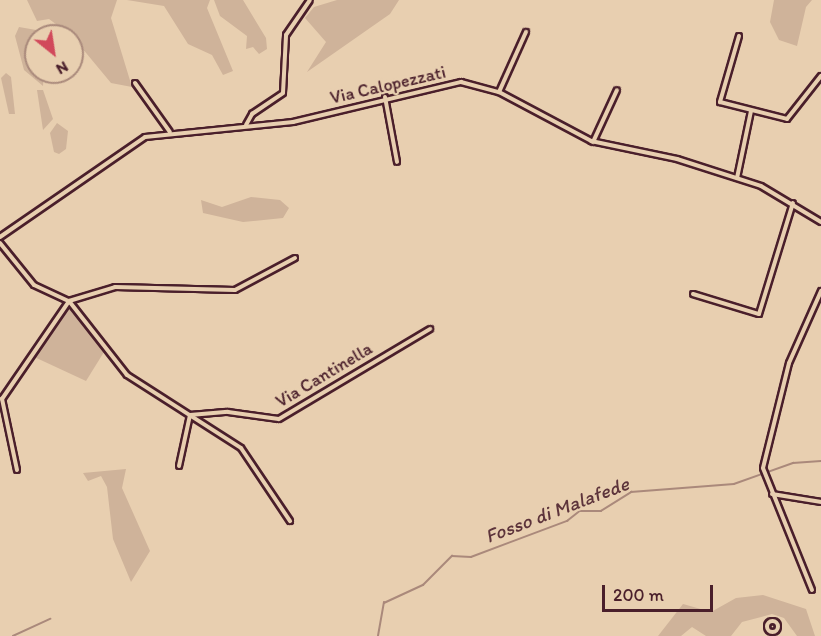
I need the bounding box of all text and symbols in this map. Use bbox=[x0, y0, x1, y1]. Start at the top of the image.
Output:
north arrow bbox=[24, 24, 84, 84]
text: N bbox=[53, 57, 72, 79]
street label: Via Calopezzati bbox=[328, 61, 448, 109]
street label: Via Cantinella bbox=[272, 338, 376, 412]
water label: Fosso di Malafede bbox=[482, 472, 632, 548]
scale bar bbox=[605, 573, 716, 611]
text: 200 m bbox=[613, 584, 664, 606]

